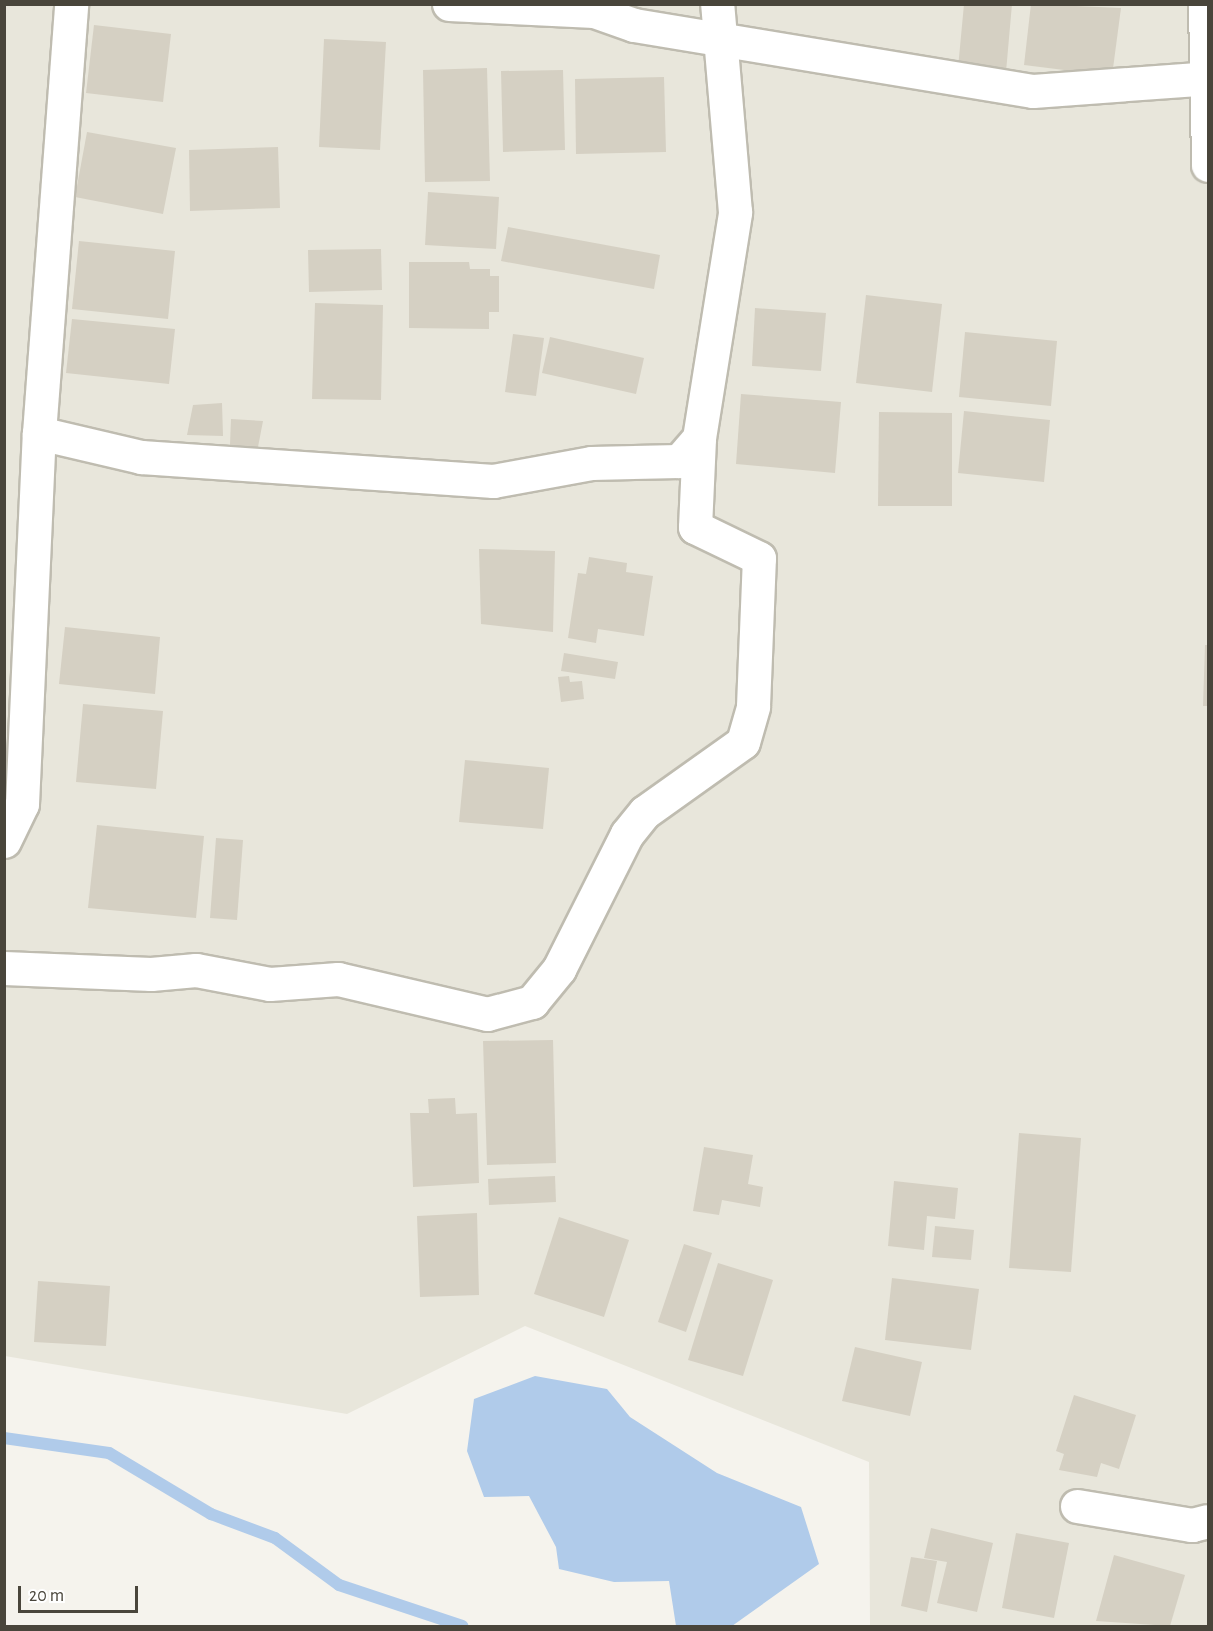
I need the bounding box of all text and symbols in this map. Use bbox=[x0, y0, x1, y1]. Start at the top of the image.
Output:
scale bar bbox=[21, 1574, 141, 1612]
text: 20 m bbox=[29, 1587, 64, 1605]

